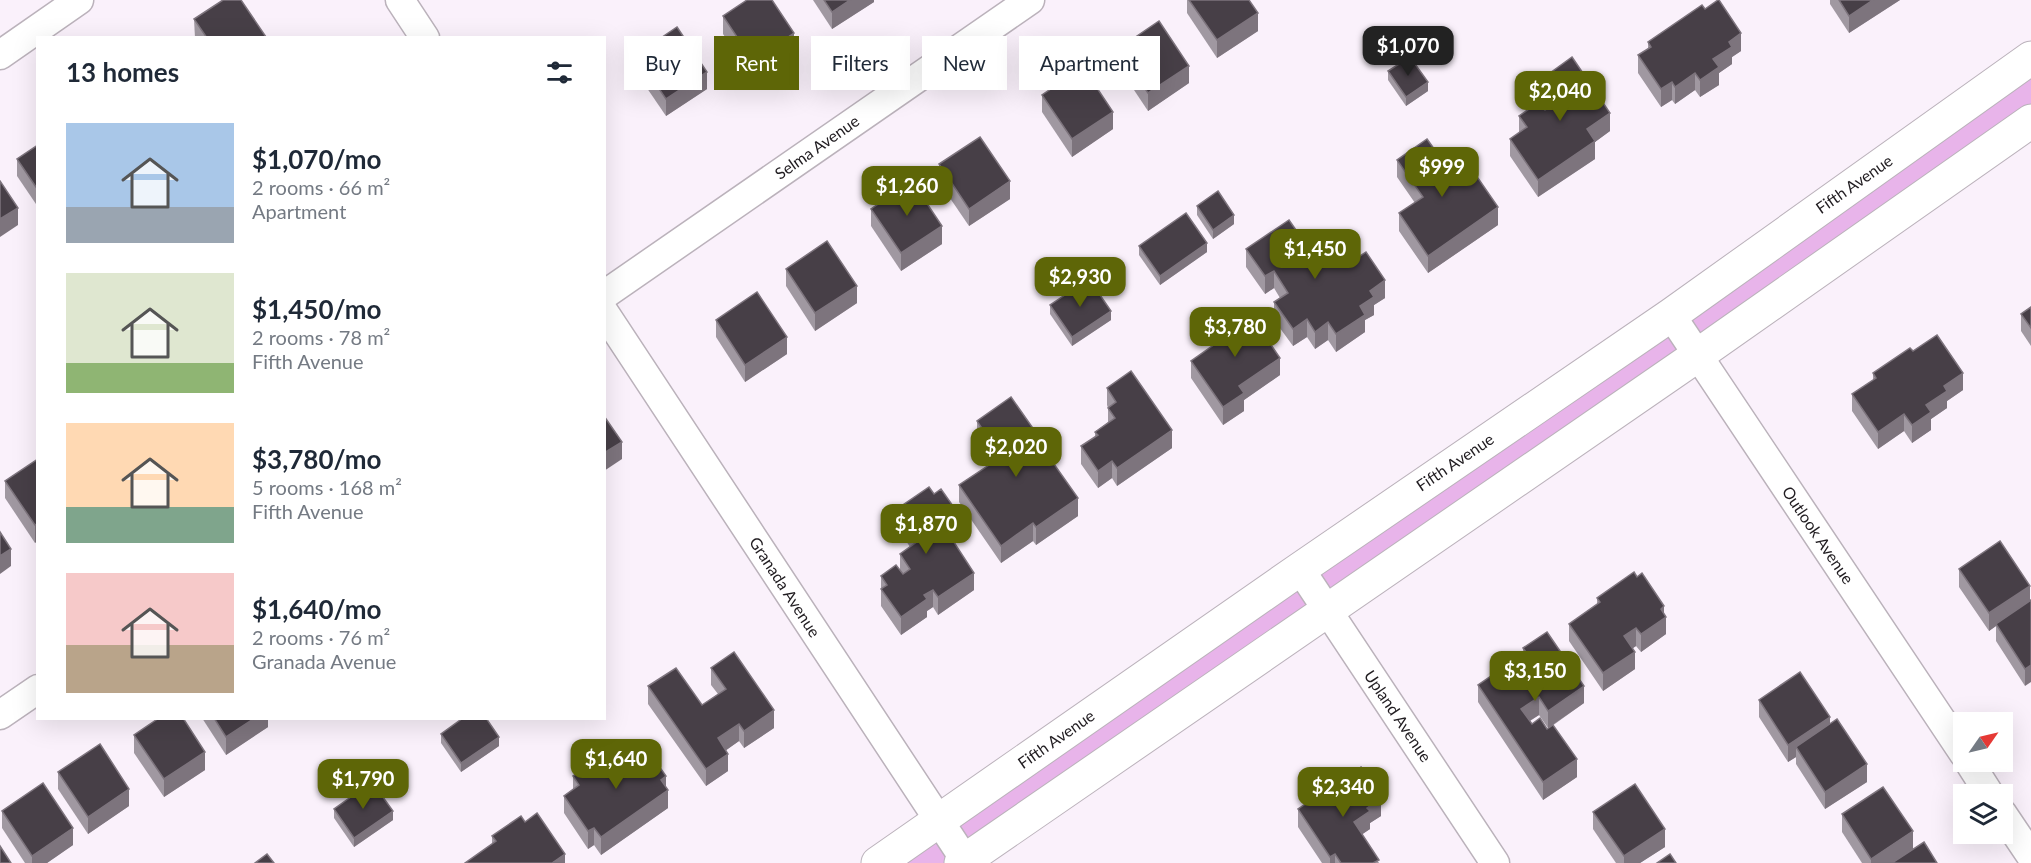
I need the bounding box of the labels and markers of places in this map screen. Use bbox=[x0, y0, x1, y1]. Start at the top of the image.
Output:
pin: $1,070 bbox=[1359, 26, 1457, 77]
pin: $2,040 bbox=[1511, 71, 1609, 122]
pin: $999 bbox=[1406, 147, 1478, 198]
pin: $1,260 bbox=[858, 166, 956, 217]
pin: $1,450 bbox=[1266, 229, 1364, 280]
pin: $2,930 bbox=[1031, 257, 1129, 308]
pin: $3,780 bbox=[1186, 307, 1284, 358]
pin: $2,020 bbox=[967, 427, 1065, 478]
pin: $1,870 bbox=[877, 504, 975, 555]
pin: $3,150 bbox=[1486, 651, 1584, 702]
pin: $1,640 bbox=[567, 739, 665, 790]
pin: $1,790 bbox=[314, 759, 412, 810]
pin: $2,340 bbox=[1294, 767, 1392, 818]

